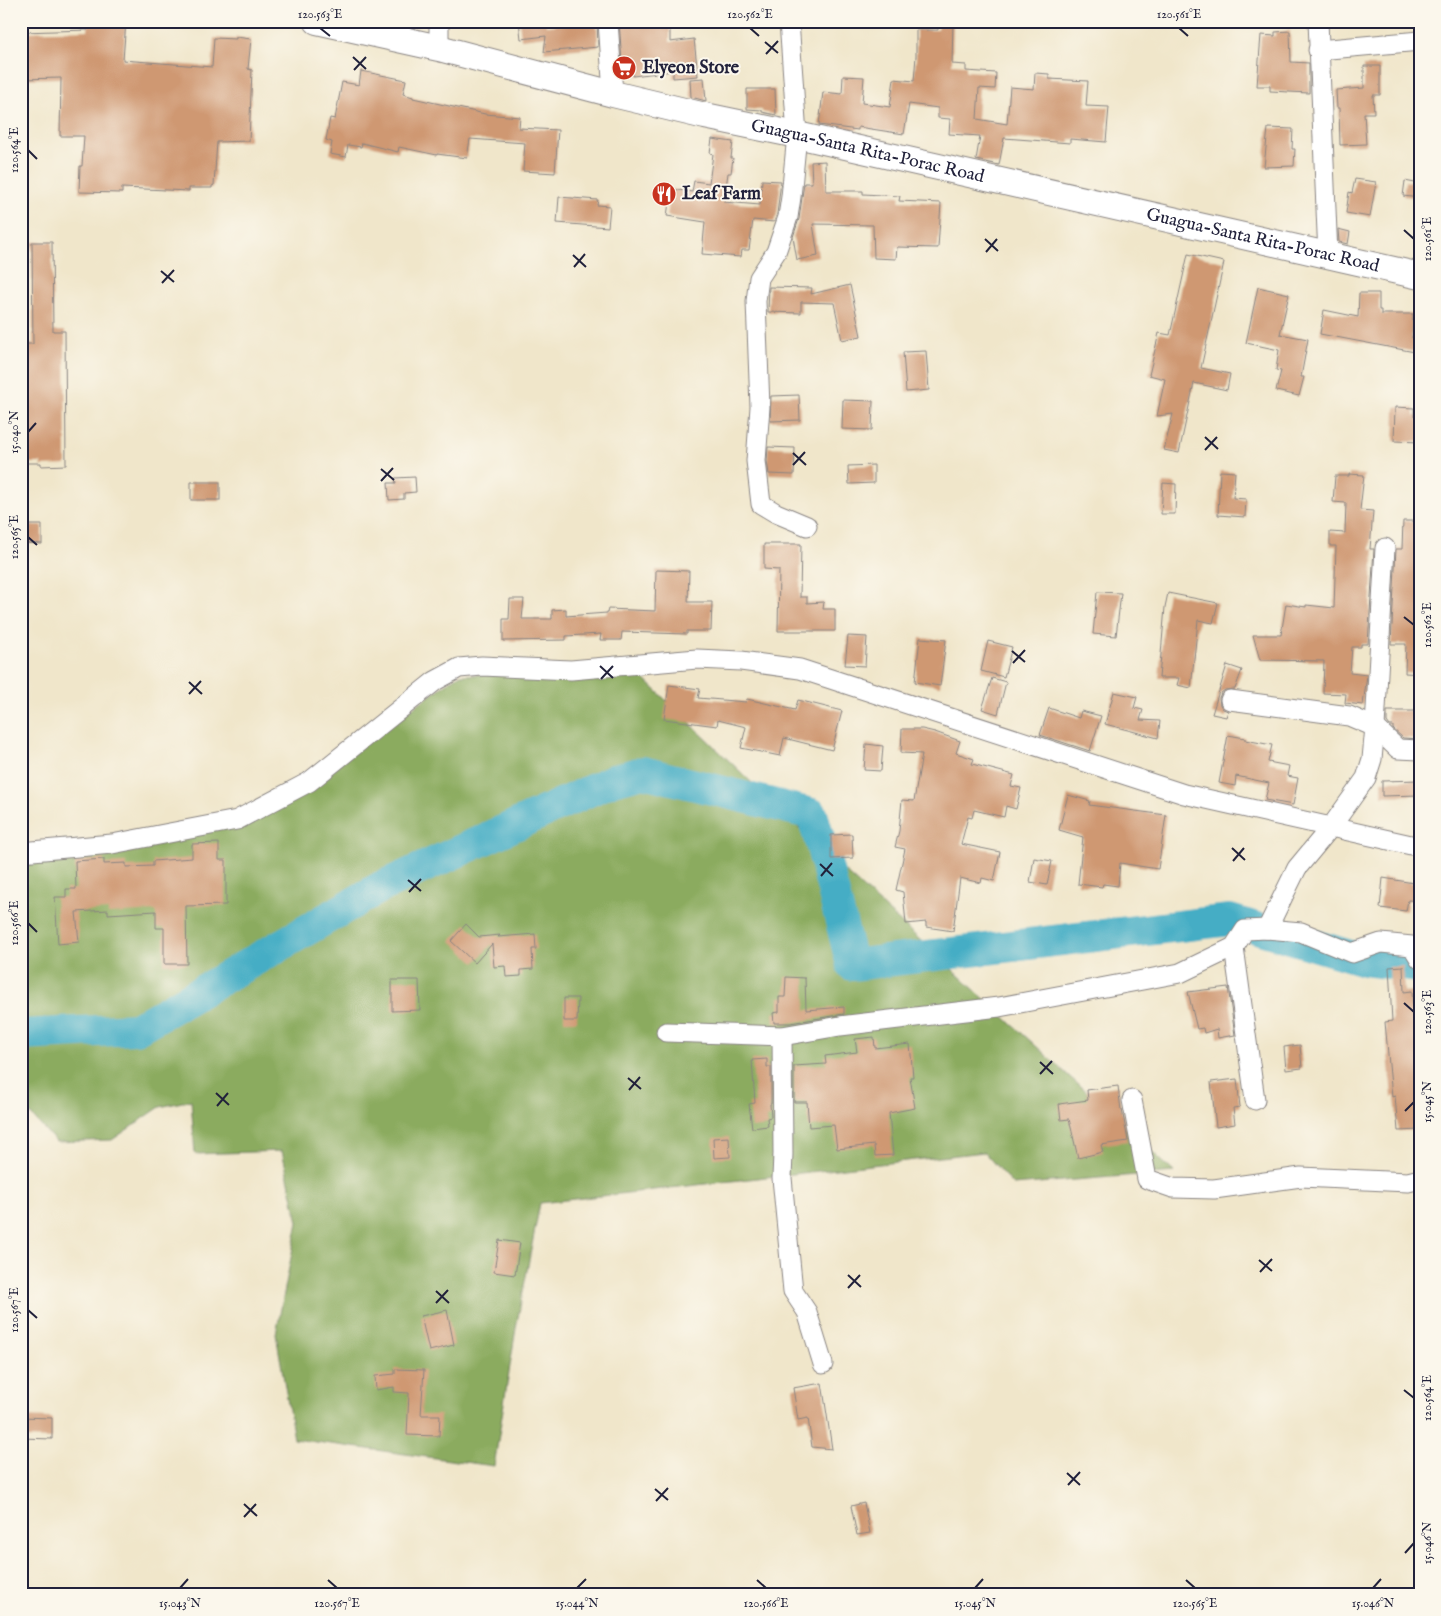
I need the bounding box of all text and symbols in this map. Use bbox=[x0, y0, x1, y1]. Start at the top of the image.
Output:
text: 120.563°E bbox=[298, 7, 342, 22]
text: 120.562°E bbox=[727, 7, 773, 22]
text: 120.561°E bbox=[1157, 7, 1201, 22]
supermarket icon: Elyeon Store bbox=[611, 55, 637, 81]
place label: Elyeon Store bbox=[642, 57, 740, 80]
street label: Guagua-Santa Rita-Porac Road bbox=[749, 114, 987, 189]
text: 120.564°E bbox=[7, 127, 22, 173]
restaurant icon: Leaf Farm bbox=[651, 181, 677, 207]
place label: Leaf Farm bbox=[682, 183, 761, 206]
street label: Guagua-Santa Rita-Porac Road bbox=[1144, 203, 1382, 278]
text: 120.561°E bbox=[1420, 217, 1435, 261]
text: 15.040°N bbox=[7, 410, 22, 454]
text: 120.565°E bbox=[7, 515, 22, 559]
text: 120.562°E bbox=[1420, 602, 1435, 648]
text: 120.566°E bbox=[7, 900, 22, 946]
text: 120.563°E bbox=[1420, 990, 1435, 1034]
text: 15.045°N bbox=[1420, 1081, 1435, 1123]
text: 120.567°E bbox=[7, 1287, 22, 1333]
text: 120.564°E bbox=[1420, 1375, 1435, 1421]
text: 15.046°N bbox=[1420, 1521, 1435, 1564]
text: 15.043°N bbox=[159, 1596, 202, 1611]
text: 120.567°E bbox=[314, 1596, 360, 1611]
text: 15.044°N bbox=[555, 1596, 599, 1611]
text: 120.566°E bbox=[743, 1596, 789, 1611]
text: 15.045°N bbox=[954, 1596, 996, 1611]
text: 120.565°E bbox=[1173, 1596, 1217, 1611]
text: 15.046°N bbox=[1352, 1596, 1395, 1611]

